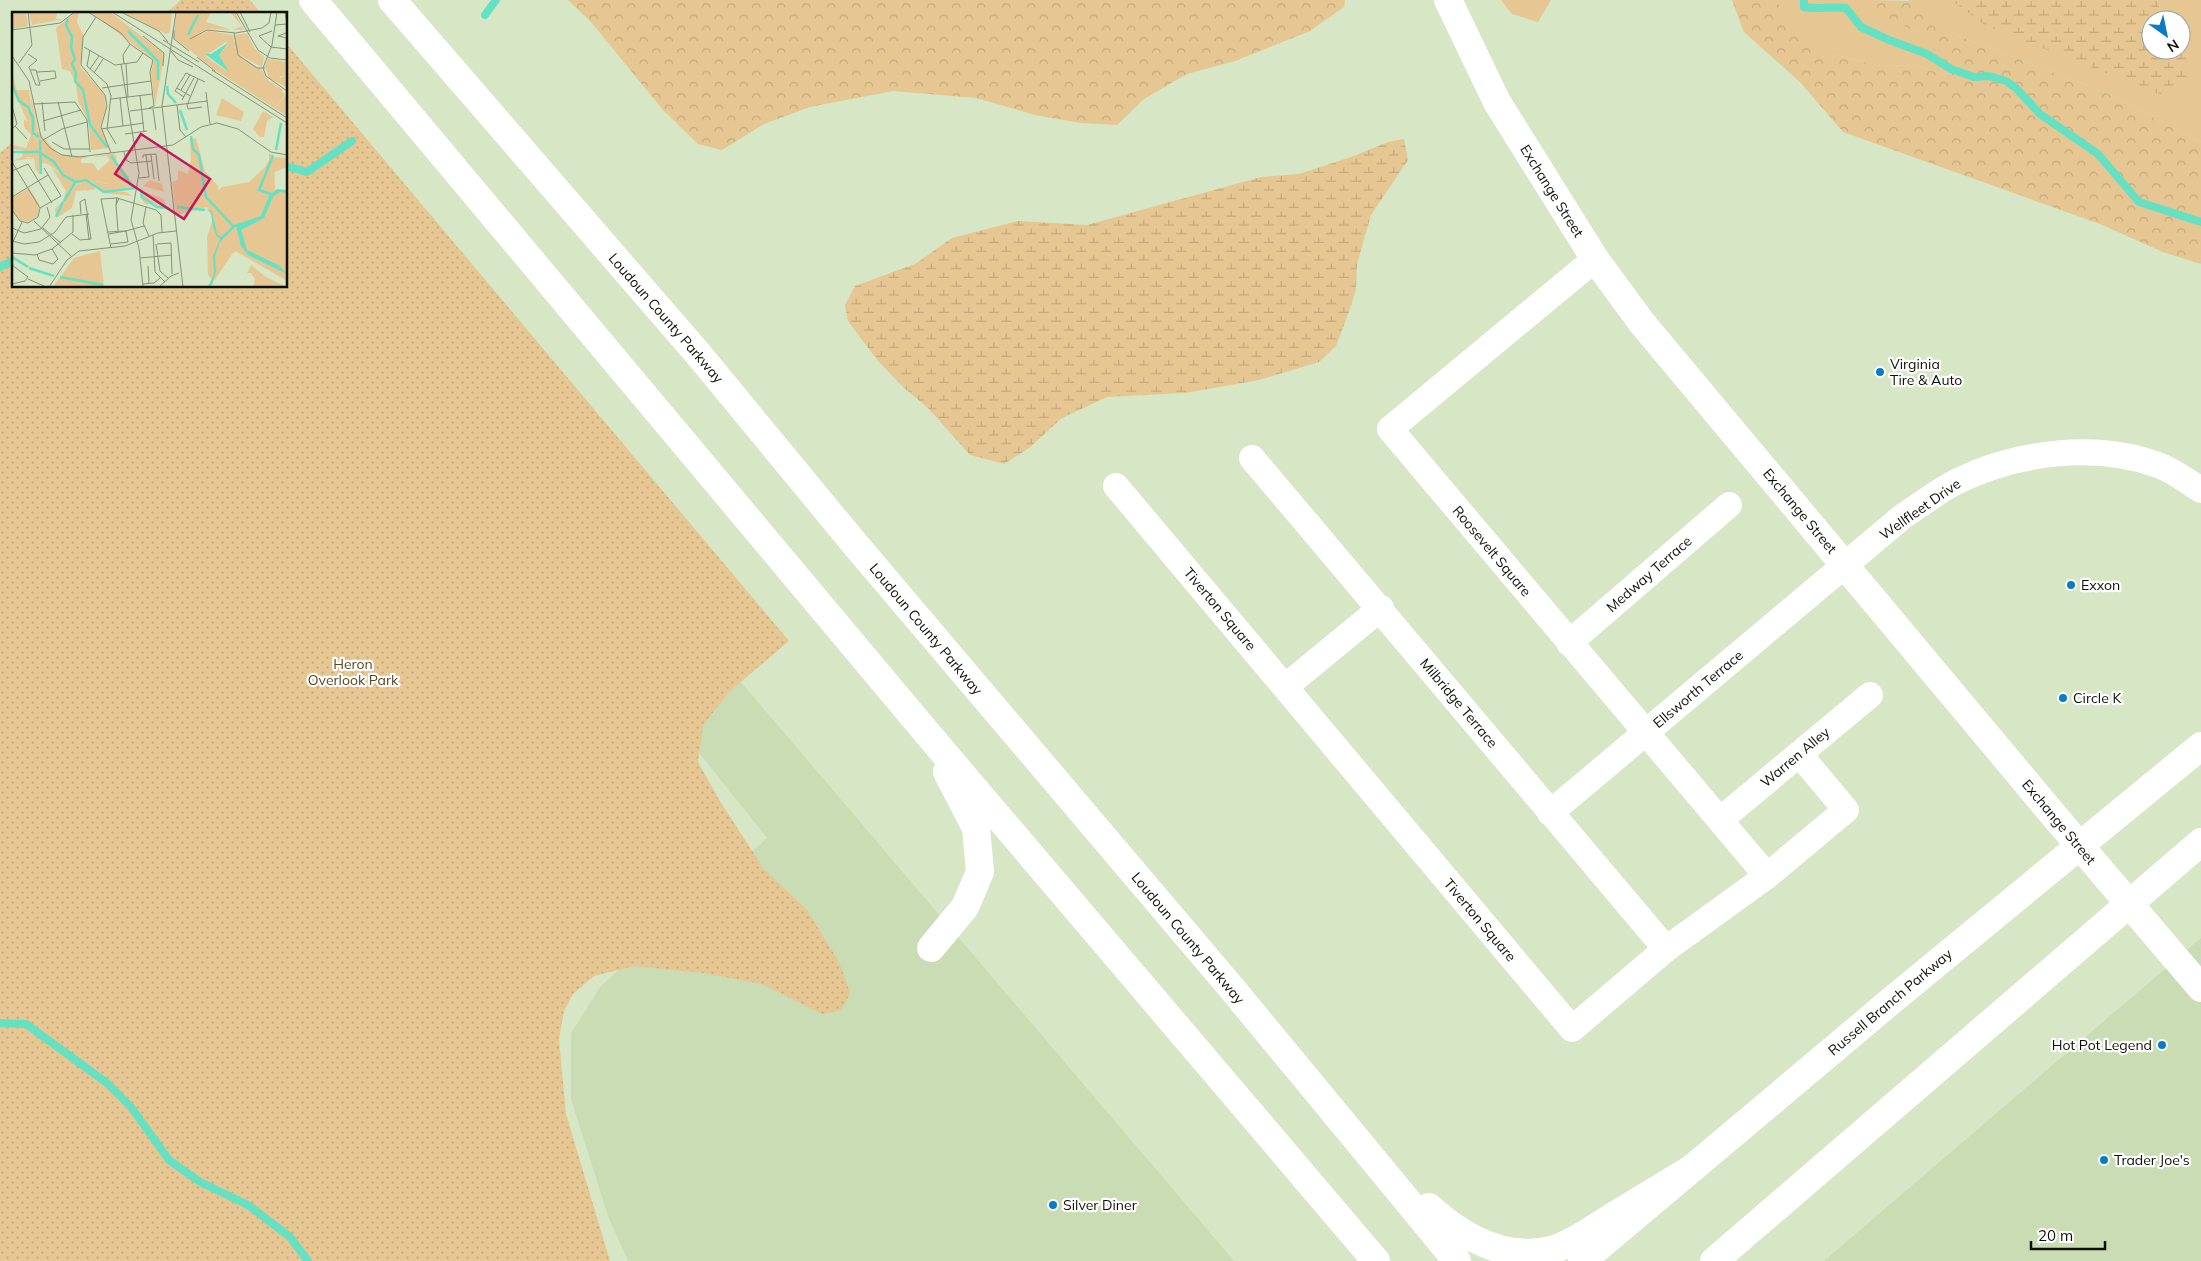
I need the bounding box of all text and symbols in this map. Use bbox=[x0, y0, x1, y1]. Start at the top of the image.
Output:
north arrow bbox=[2141, 10, 2191, 60]
inset map bbox=[12, 12, 288, 288]
text: N bbox=[2164, 35, 2182, 56]
street label: Exchange Street bbox=[1516, 141, 1588, 241]
street label: Loudoun County Parkway bbox=[605, 249, 728, 387]
place label: Virginia Tire & Auto bbox=[1890, 355, 1962, 389]
marker: Virginia Tire & Auto bbox=[1874, 366, 1886, 378]
street label: Exchange Street bbox=[1759, 465, 1841, 557]
street label: Wellfleet Drive bbox=[1876, 474, 1964, 544]
street label: Roosevelt Square bbox=[1449, 502, 1535, 600]
street label: Medway Terrace bbox=[1603, 532, 1695, 616]
street label: Loudoun County Parkway bbox=[866, 559, 987, 699]
street label: Tiverton Square bbox=[1180, 564, 1260, 654]
place label: Exxon bbox=[2081, 576, 2120, 594]
marker: Exxon bbox=[2065, 579, 2077, 591]
street label: Ellsworth Terrace bbox=[1649, 646, 1747, 732]
park label: Heron Overlook Park bbox=[308, 655, 399, 689]
street label: Milbridge Terrace bbox=[1416, 655, 1502, 751]
place label: Circle K bbox=[2073, 689, 2122, 707]
marker: Circle K bbox=[2057, 692, 2069, 704]
street label: Warren Alley bbox=[1757, 723, 1834, 791]
street label: Exchange Street bbox=[2018, 776, 2100, 868]
street label: Loudoun County Parkway bbox=[1128, 868, 1249, 1008]
street label: Tiverton Square bbox=[1440, 875, 1520, 965]
street label: Russell Branch Parkway bbox=[1824, 944, 1956, 1059]
place label: Hot Pot Legend bbox=[2052, 1036, 2152, 1054]
marker: Hot Pot Legend bbox=[2156, 1039, 2168, 1051]
place label: Trader Joe's bbox=[2114, 1151, 2190, 1169]
marker: Trader Joe's bbox=[2098, 1154, 2110, 1166]
place label: Silver Diner bbox=[1063, 1196, 1138, 1214]
marker: Silver Diner bbox=[1047, 1199, 1059, 1211]
scale bar bbox=[2031, 1218, 2105, 1250]
text: 20 m bbox=[2038, 1226, 2073, 1245]

